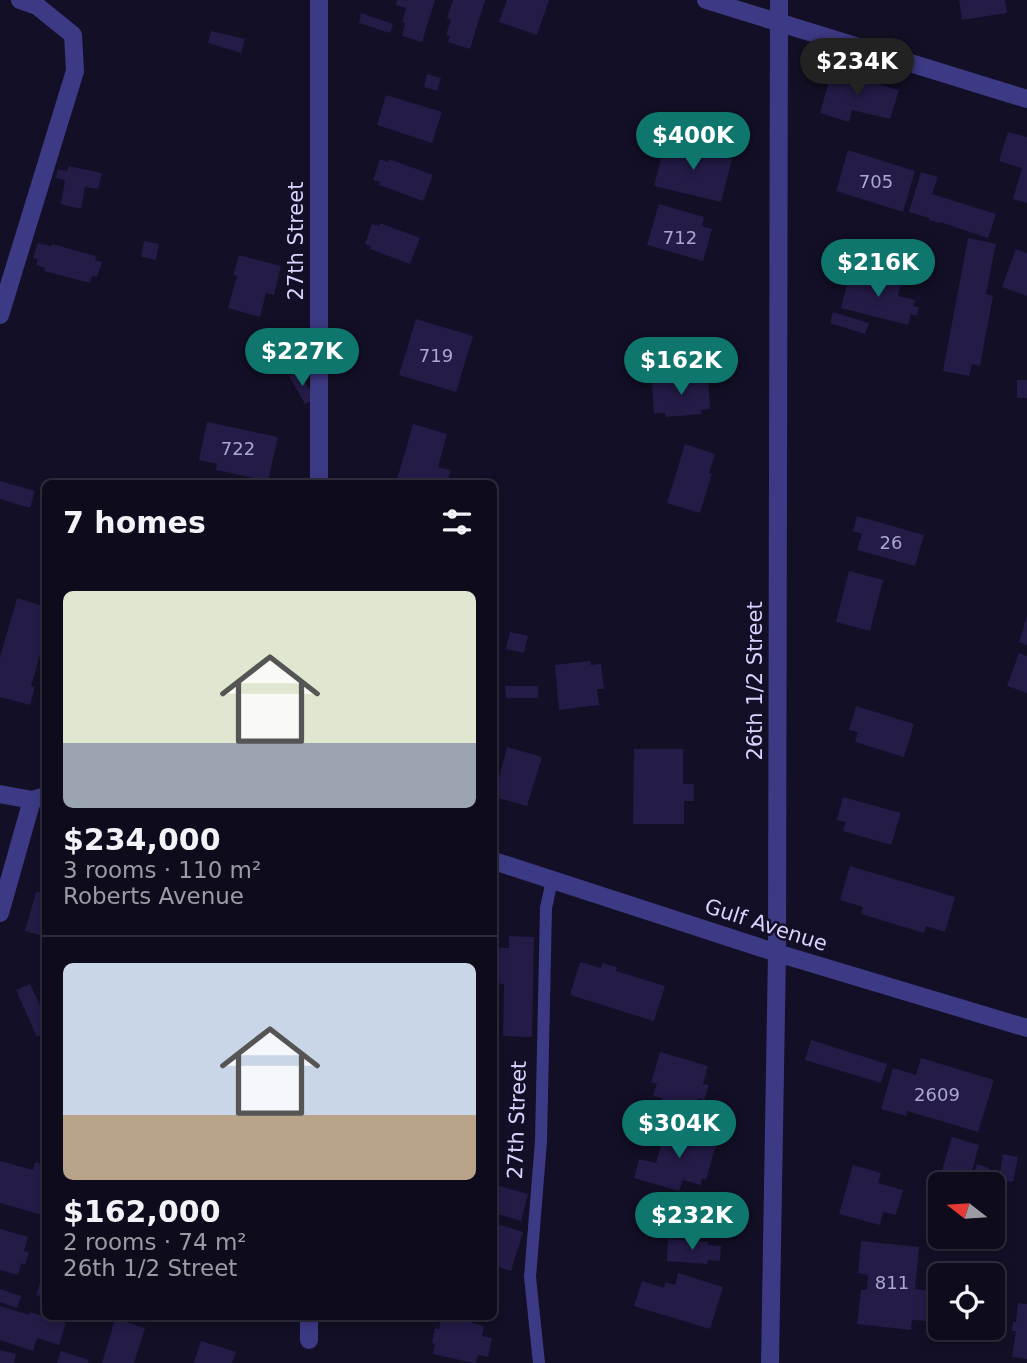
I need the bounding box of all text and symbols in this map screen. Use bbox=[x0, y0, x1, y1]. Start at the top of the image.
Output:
pin: $234K bbox=[808, 38, 906, 98]
text: $234K bbox=[816, 48, 898, 74]
pin: $400K bbox=[644, 113, 742, 172]
text: $400K bbox=[652, 122, 734, 148]
house number: 705 bbox=[859, 171, 893, 192]
street label: 27th Street bbox=[284, 182, 308, 300]
house number: 712 bbox=[663, 227, 697, 248]
pin: $216K bbox=[829, 240, 927, 299]
text: $216K bbox=[837, 249, 919, 275]
pin: $227K bbox=[253, 328, 351, 388]
text: $227K bbox=[261, 338, 343, 364]
pin: $162K bbox=[632, 338, 730, 397]
house number: 719 bbox=[419, 345, 453, 366]
text: $162K bbox=[640, 347, 722, 373]
house number: 722 bbox=[221, 438, 255, 459]
icon: filters bbox=[438, 503, 476, 541]
text: 7 homes bbox=[63, 505, 206, 540]
house number: 26 bbox=[880, 532, 902, 553]
street label: 26th 1/2 Street bbox=[743, 601, 767, 761]
icon: home bbox=[207, 636, 333, 762]
text: $234,000 bbox=[63, 822, 221, 857]
text: 3 rooms · 110 m² bbox=[63, 857, 261, 883]
text: Roberts Avenue bbox=[63, 883, 244, 909]
street label: Gulf Avenue bbox=[702, 894, 830, 956]
icon: home bbox=[207, 1008, 333, 1134]
street label: 27th Street bbox=[503, 1060, 531, 1180]
house number: 2609 bbox=[914, 1084, 960, 1105]
pin: $304K bbox=[630, 1100, 728, 1160]
text: $304K bbox=[638, 1110, 720, 1136]
north arrow bbox=[928, 1172, 1004, 1250]
map controls bbox=[928, 1172, 1005, 1340]
pin: $232K bbox=[643, 1192, 741, 1252]
text: $162,000 bbox=[63, 1194, 221, 1229]
text: $232K bbox=[651, 1202, 733, 1228]
text: 2 rooms · 74 m² bbox=[63, 1229, 247, 1255]
text: 26th 1/2 Street bbox=[63, 1255, 237, 1281]
button: locate bbox=[928, 1263, 1005, 1340]
house number: 811 bbox=[875, 1272, 909, 1293]

